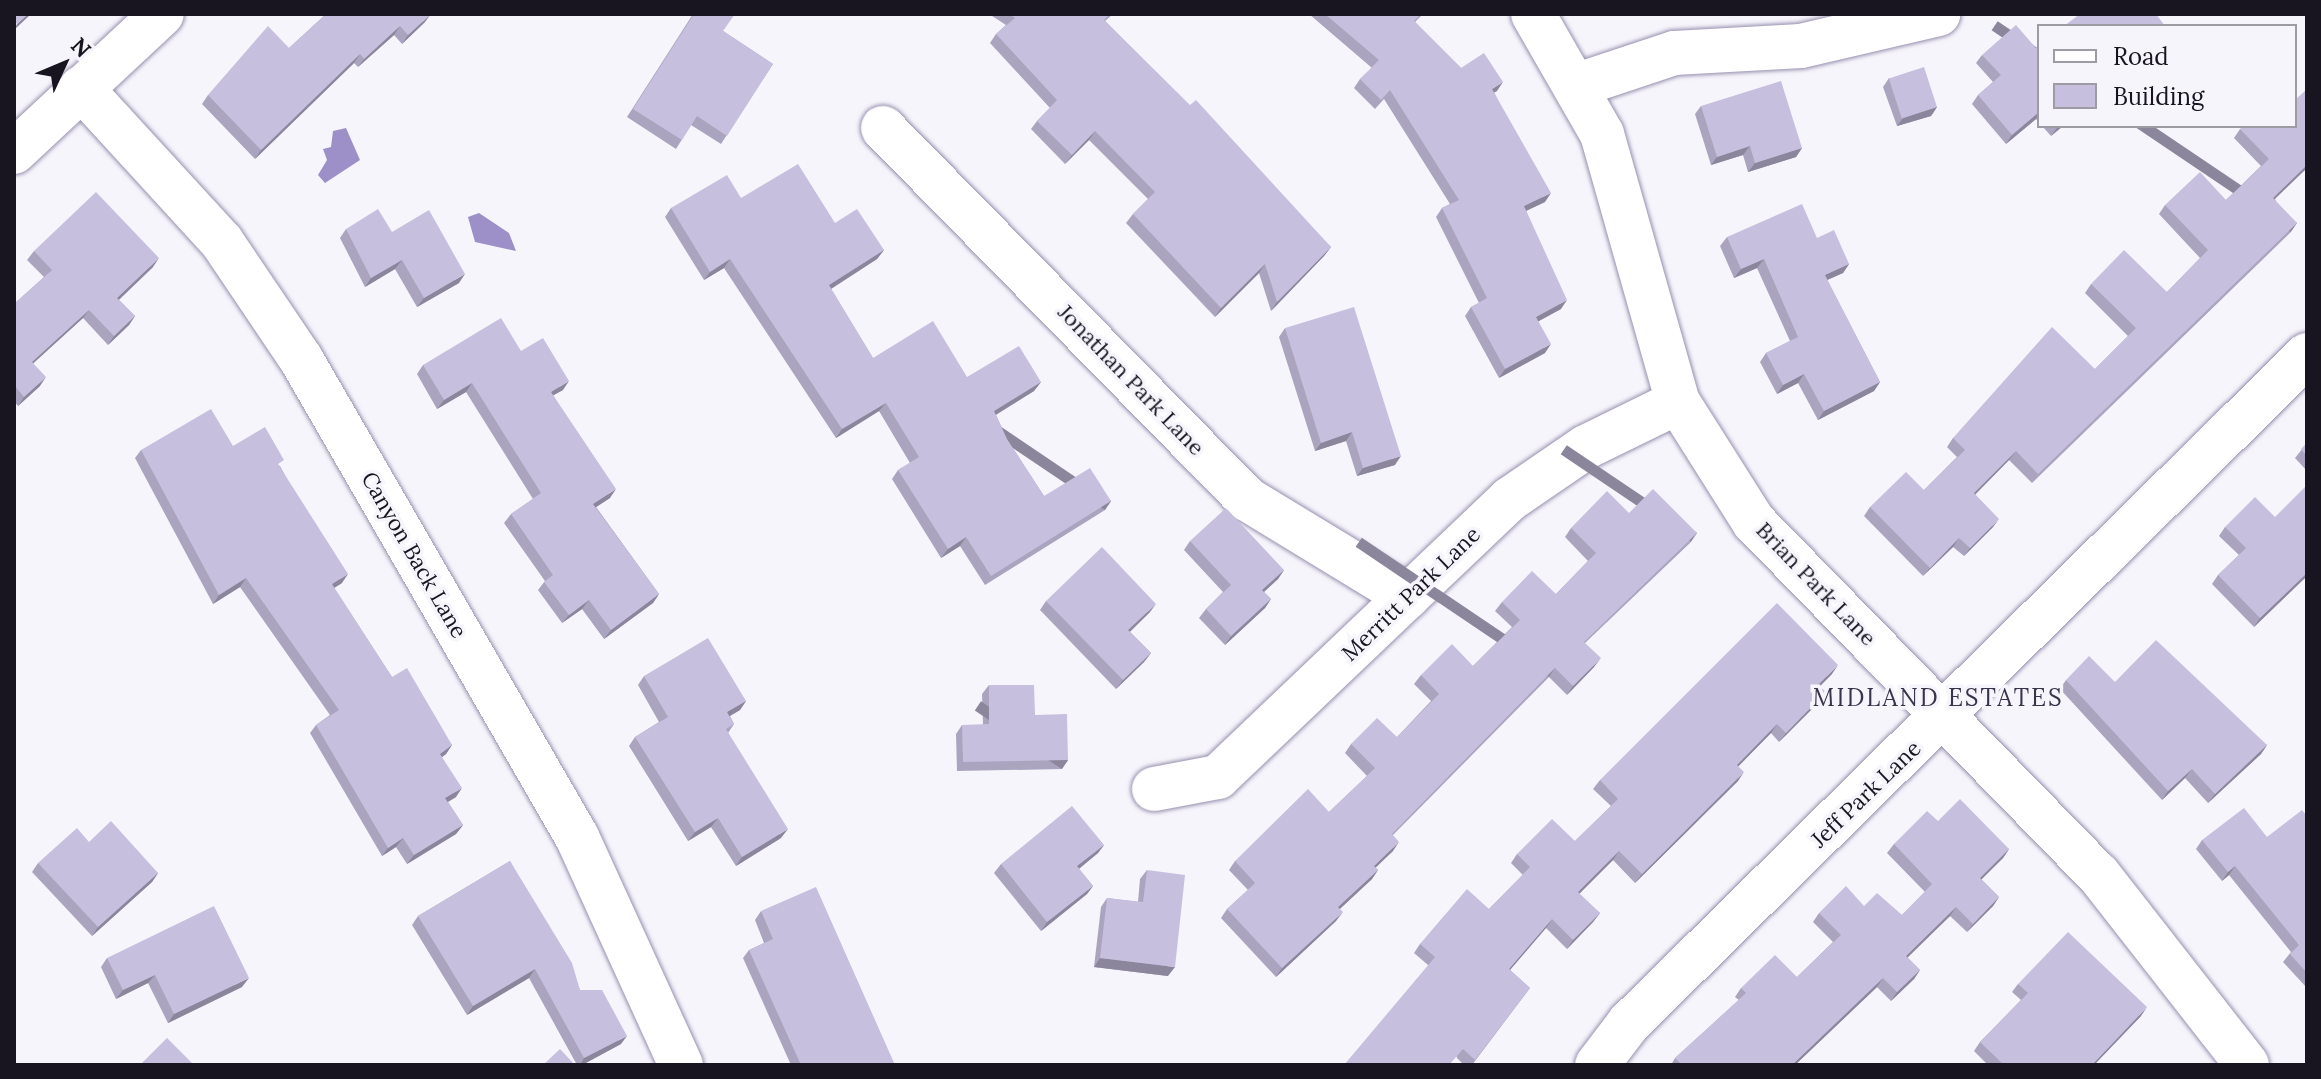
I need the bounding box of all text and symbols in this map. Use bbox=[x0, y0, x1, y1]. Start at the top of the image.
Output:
north arrow bbox=[24, 24, 104, 104]
legend bbox=[2037, 24, 2297, 128]
text: N bbox=[65, 31, 97, 63]
text: Road bbox=[2113, 41, 2169, 72]
text: Building bbox=[2113, 81, 2204, 112]
street label: Jonathan Park Lane bbox=[1052, 299, 1210, 461]
street label: Canyon Back Lane bbox=[356, 467, 472, 643]
street label: Brian Park Lane bbox=[1751, 517, 1881, 651]
street label: Merritt Park Lane bbox=[1336, 521, 1486, 667]
district label: MIDLAND ESTATES bbox=[1812, 684, 2064, 712]
street label: Jeff Park Lane bbox=[1806, 735, 1926, 853]

